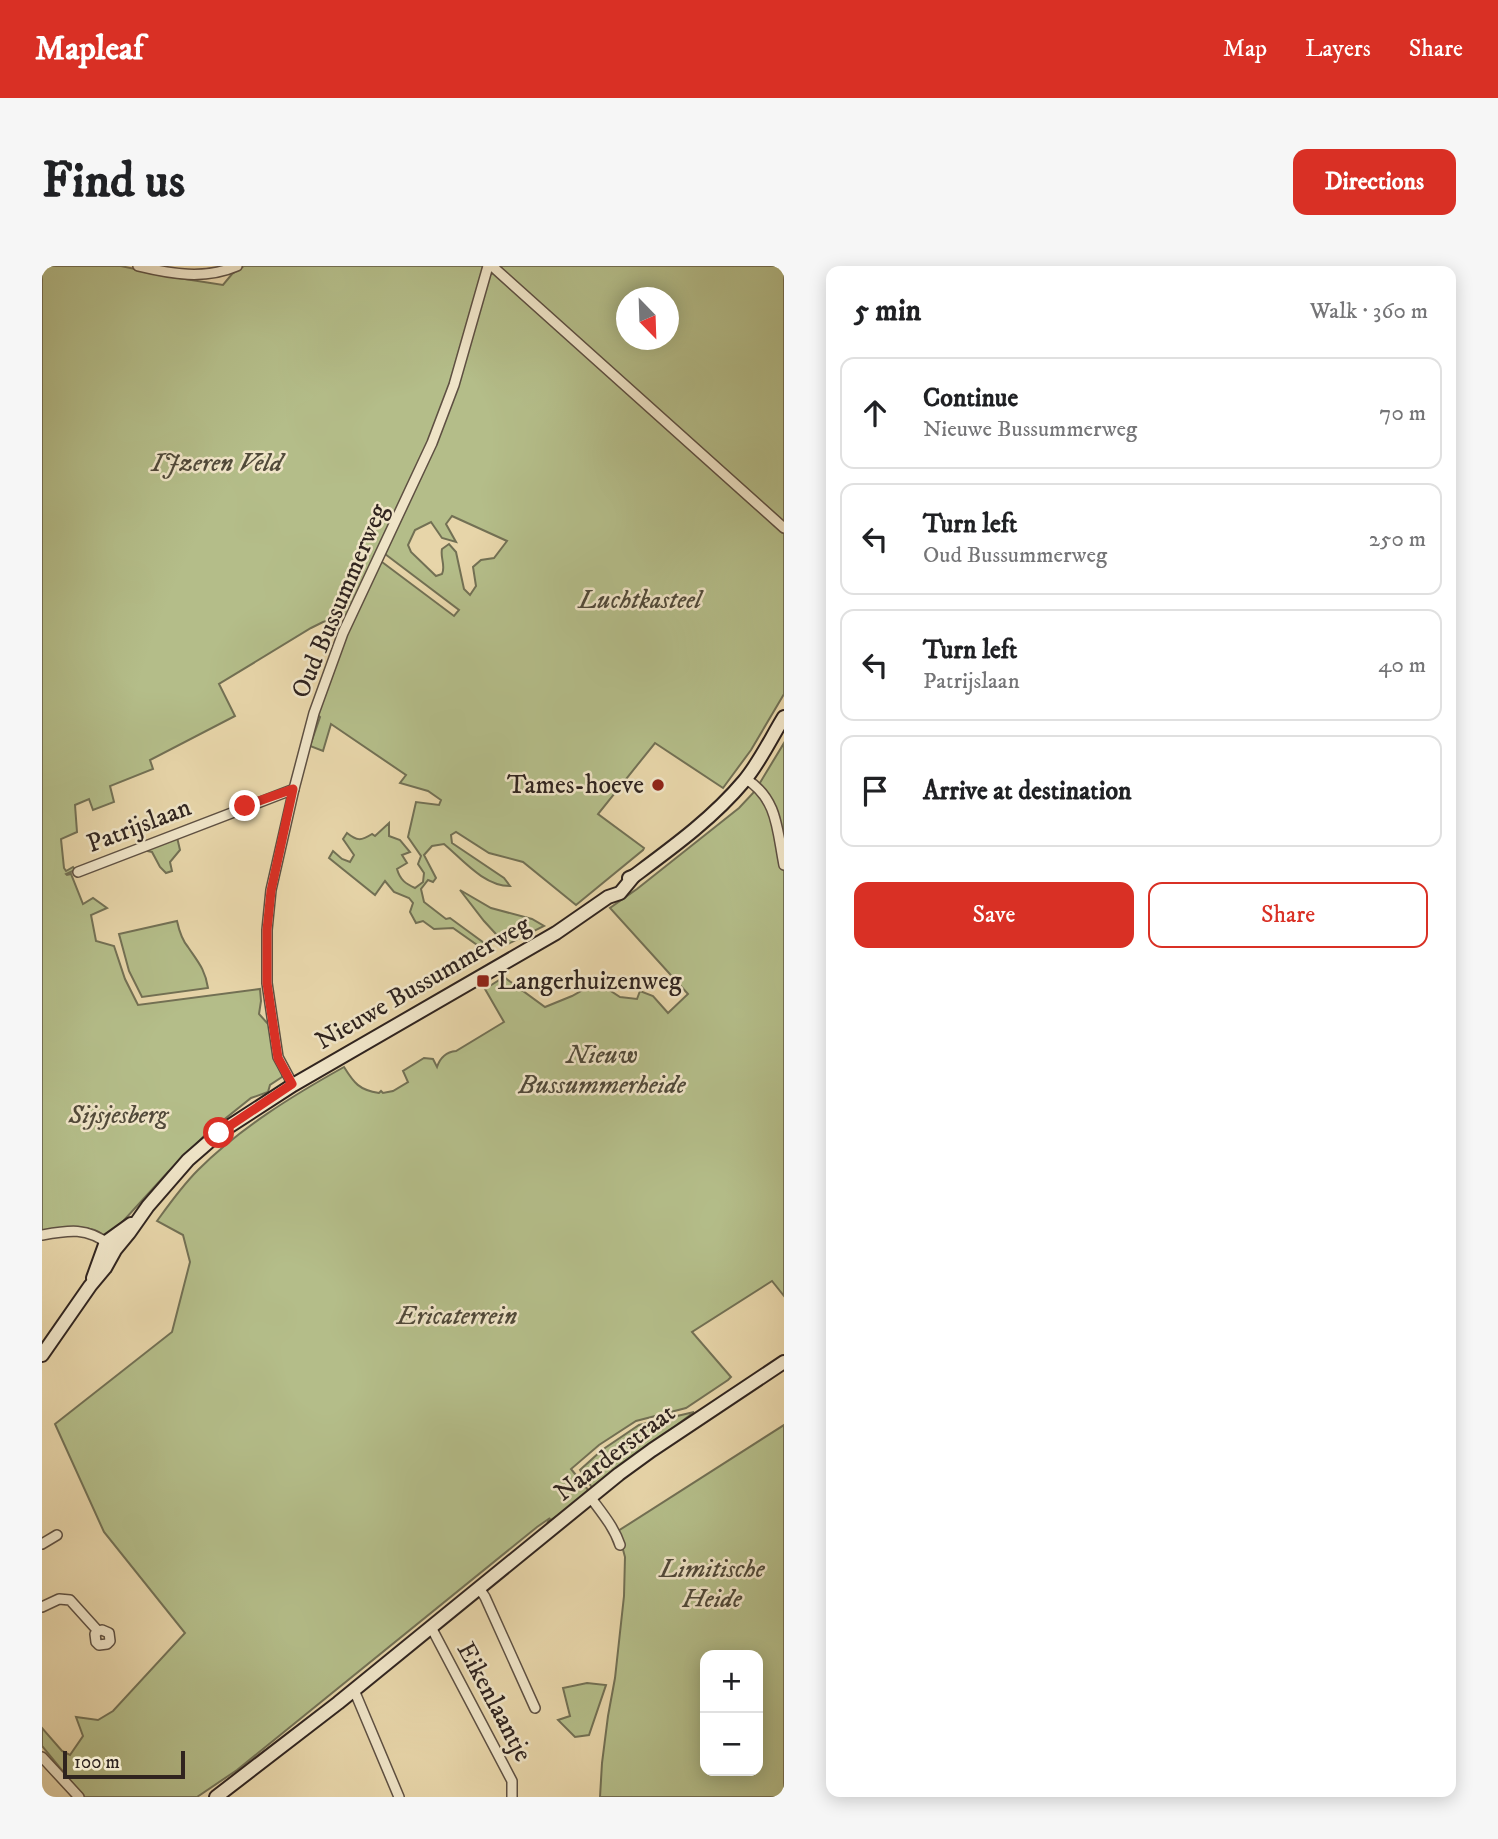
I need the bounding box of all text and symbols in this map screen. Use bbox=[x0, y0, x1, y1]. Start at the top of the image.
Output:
text: Mapleaf bbox=[35, 29, 144, 70]
text: Map bbox=[1223, 34, 1267, 64]
text: Layers bbox=[1305, 34, 1371, 64]
text: Share bbox=[1409, 34, 1463, 64]
button: Directions bbox=[1293, 149, 1456, 215]
text: Find us bbox=[42, 151, 185, 213]
north arrow bbox=[616, 287, 679, 350]
text: 5 min bbox=[854, 293, 921, 330]
text: Walk · 360 m bbox=[1310, 297, 1428, 326]
text: Continue bbox=[923, 382, 1018, 415]
icon: ahead bbox=[856, 394, 894, 432]
text: 70 m bbox=[1379, 399, 1426, 428]
text: Nieuwe Bussummerweg bbox=[923, 415, 1137, 444]
park label: IJzeren Veld bbox=[150, 447, 286, 480]
street label: Oud Bussummerweg bbox=[284, 498, 396, 703]
text: Turn left bbox=[923, 508, 1017, 541]
icon: left bbox=[856, 520, 894, 558]
text: 250 m bbox=[1369, 525, 1426, 554]
text: Oud Bussummerweg bbox=[923, 541, 1107, 570]
park label: Luchtkasteel bbox=[576, 584, 705, 617]
text: Turn left bbox=[923, 634, 1017, 667]
icon: left bbox=[856, 646, 894, 684]
text: 40 m bbox=[1378, 651, 1426, 680]
text: Patrijslaan bbox=[923, 667, 1020, 696]
place label: Tames-hoeve bbox=[507, 769, 644, 802]
icon: arrive bbox=[856, 772, 894, 810]
text: Arrive at destination bbox=[923, 775, 1132, 808]
marker: Tames-hoeve bbox=[650, 777, 666, 793]
route end bbox=[229, 790, 260, 821]
street label: Patrijslaan bbox=[82, 791, 196, 861]
button: Save bbox=[854, 882, 1134, 948]
button: Share bbox=[1148, 882, 1428, 948]
street label: Nieuwe Bussummerweg bbox=[310, 908, 536, 1058]
place label: Langerhuizenweg bbox=[497, 965, 682, 998]
marker: Langerhuizenweg bbox=[475, 973, 491, 989]
park label: Nieuw Bussummerheide bbox=[517, 1039, 687, 1102]
park label: Sijsjesberg bbox=[67, 1099, 170, 1132]
route start bbox=[203, 1117, 234, 1148]
park label: Ericaterrein bbox=[395, 1300, 517, 1333]
street label: Naarderstraat bbox=[548, 1397, 682, 1509]
park label: Limitische Heide bbox=[657, 1553, 766, 1616]
street label: Eikenlaantje bbox=[449, 1637, 539, 1767]
map controls bbox=[700, 1650, 763, 1776]
button: + bbox=[700, 1650, 763, 1713]
button: − bbox=[700, 1713, 763, 1776]
scale bar bbox=[63, 1748, 186, 1780]
text: 100 m bbox=[74, 1751, 120, 1774]

